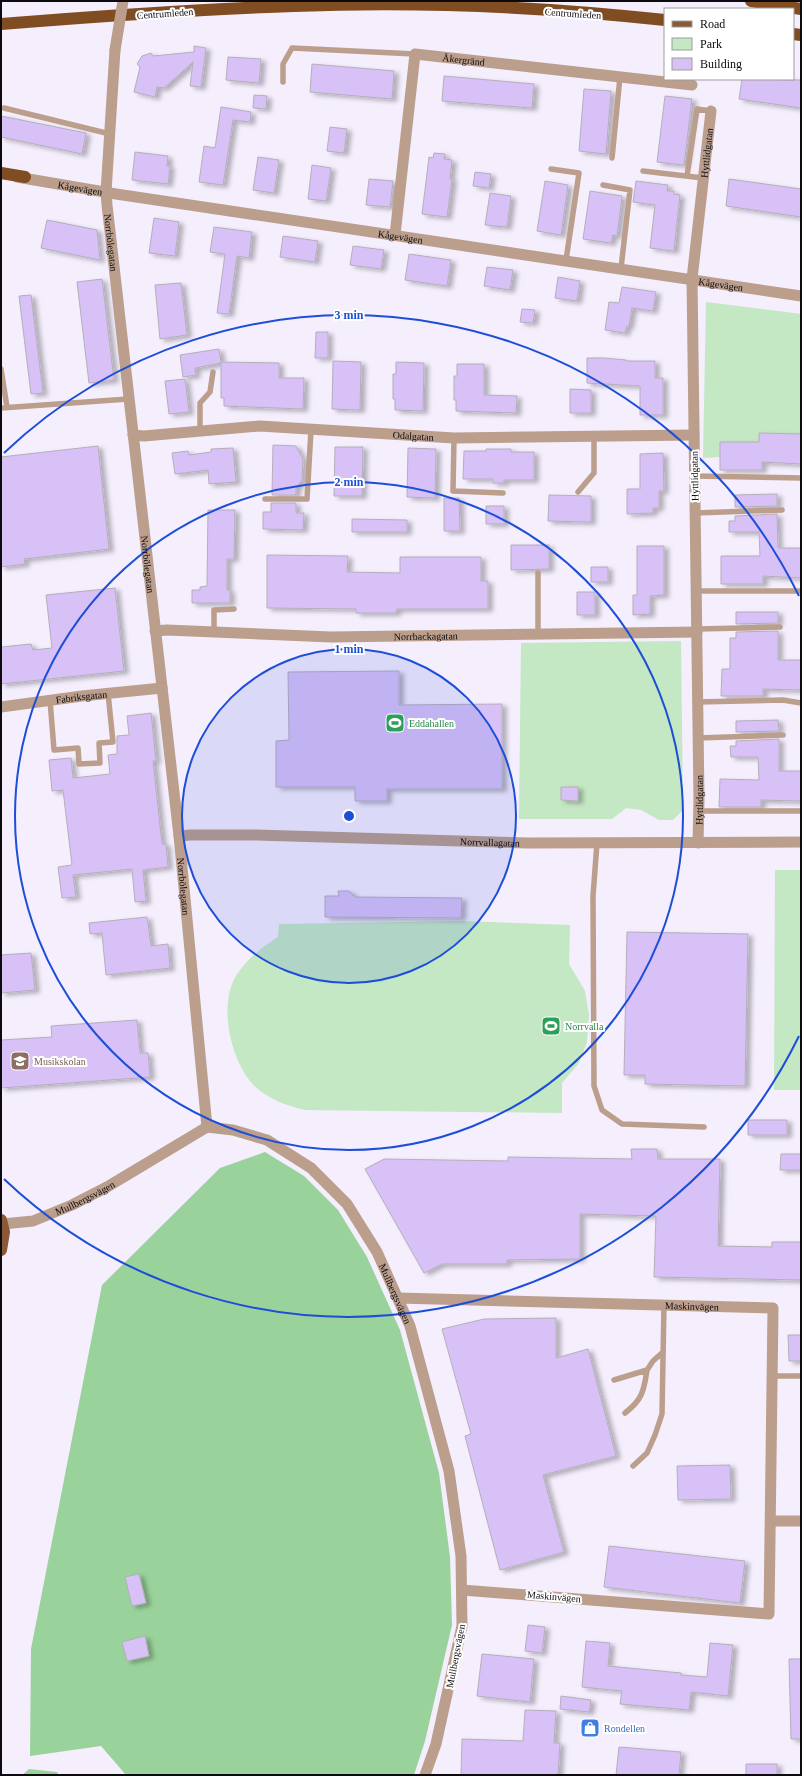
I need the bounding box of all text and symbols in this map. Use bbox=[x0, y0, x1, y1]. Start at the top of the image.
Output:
street label: Centrumleden bbox=[136, 6, 194, 21]
street label: Centrumleden bbox=[544, 6, 602, 21]
legend bbox=[664, 8, 794, 80]
text: Road bbox=[700, 17, 725, 31]
text: Park bbox=[700, 37, 722, 51]
street label: Åkergränd bbox=[442, 52, 485, 68]
text: Building bbox=[700, 57, 742, 71]
street label: Hyttlidgatan bbox=[698, 127, 715, 178]
street label: Kågevägen bbox=[57, 179, 103, 198]
street label: Norrbölegatan bbox=[102, 213, 120, 272]
street label: Kågevägen bbox=[377, 228, 423, 246]
street label: Kågevägen bbox=[698, 276, 744, 293]
text: 3 min bbox=[334, 308, 364, 322]
street label: Odalgatan bbox=[392, 429, 434, 443]
street label: Hyttlidgatan bbox=[689, 451, 700, 501]
text: 2 min bbox=[334, 475, 364, 489]
street label: Norrbölegatan bbox=[139, 535, 156, 594]
street label: Norrbackagatan bbox=[394, 630, 458, 642]
text: 1 min bbox=[334, 642, 364, 656]
street label: Fabriksgatan bbox=[55, 689, 108, 706]
sports icon: Eddahallen bbox=[384, 712, 406, 734]
place label: Eddahallen bbox=[409, 718, 454, 729]
street label: Hyttlidgatan bbox=[693, 775, 705, 825]
centre of rings bbox=[342, 809, 356, 823]
street label: Norrvallagatan bbox=[460, 836, 520, 849]
street label: Norrbölegatan bbox=[175, 857, 192, 916]
sports icon: Norrvalla bbox=[540, 1015, 562, 1037]
place label: Norrvalla bbox=[565, 1021, 604, 1032]
school or university icon: Musikskolan bbox=[9, 1050, 31, 1072]
place label: Musikskolan bbox=[34, 1056, 86, 1067]
street label: Mullbergsvägen bbox=[54, 1179, 117, 1217]
street label: Mullbergsvägen bbox=[377, 1262, 413, 1326]
street label: Maskinvägen bbox=[665, 1300, 719, 1313]
street label: Maskinvägen bbox=[527, 1589, 581, 1604]
street label: Mullbergsvägen bbox=[444, 1623, 467, 1689]
shop icon: Rondellen bbox=[579, 1717, 601, 1739]
place label: Rondellen bbox=[604, 1723, 645, 1734]

